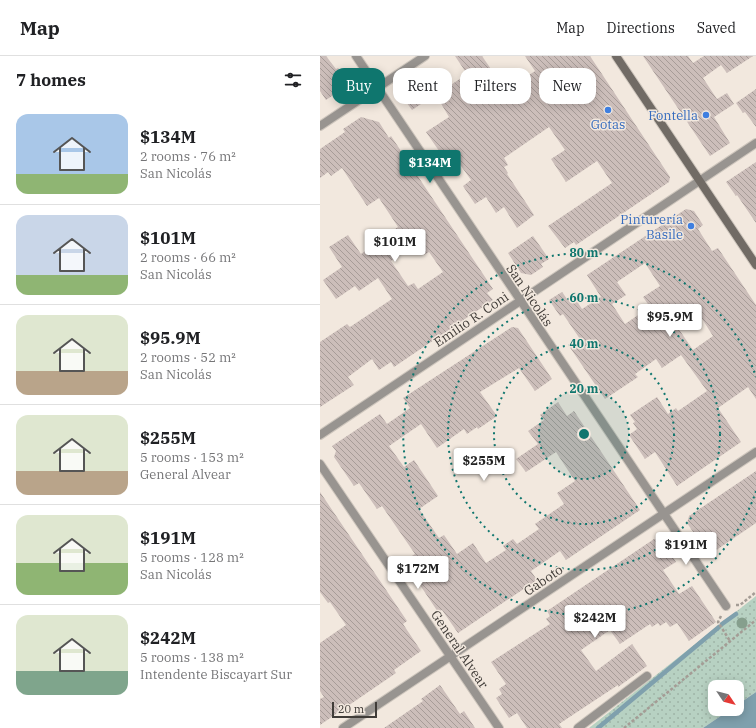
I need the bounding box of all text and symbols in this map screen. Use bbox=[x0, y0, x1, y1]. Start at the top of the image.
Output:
text: Map bbox=[20, 16, 60, 40]
text: Map bbox=[556, 19, 585, 37]
text: Directions bbox=[607, 19, 675, 37]
text: Saved bbox=[697, 19, 736, 37]
chip: Buy bbox=[332, 68, 385, 104]
chip: Rent bbox=[393, 68, 452, 104]
chip: Filters bbox=[460, 68, 531, 104]
chip: New bbox=[539, 68, 596, 104]
text: 7 homes bbox=[16, 69, 86, 91]
icon: filters bbox=[282, 69, 304, 91]
marker: Gotas bbox=[603, 105, 613, 115]
place label: Fontella bbox=[648, 107, 698, 124]
marker: Fontella bbox=[701, 110, 711, 120]
place label: Gotas bbox=[591, 116, 625, 133]
text: $134M bbox=[140, 126, 196, 148]
icon: home bbox=[48, 130, 96, 178]
text: 2 rooms · 76 m² bbox=[140, 148, 236, 165]
pin: $134M bbox=[402, 150, 458, 184]
text: $134M bbox=[409, 154, 451, 171]
text: San Nicolás bbox=[140, 165, 212, 182]
place label: Pinturería Basile bbox=[620, 211, 683, 243]
marker: Pinturería Basile bbox=[686, 221, 696, 231]
text: $101M bbox=[140, 227, 196, 249]
pin: $101M bbox=[367, 229, 423, 263]
icon: home bbox=[48, 231, 96, 279]
text: $101M bbox=[374, 233, 416, 250]
text: 80 m bbox=[570, 245, 599, 260]
text: 2 rooms · 66 m² bbox=[140, 249, 236, 266]
street label: San Nicolás bbox=[503, 261, 557, 330]
text: San Nicolás bbox=[140, 266, 212, 283]
street label: Emilio R. Coni bbox=[431, 288, 512, 351]
text: 60 m bbox=[570, 290, 599, 305]
pin: $95.9M bbox=[637, 304, 703, 338]
text: $95.9M bbox=[647, 308, 693, 325]
text: $95.9M bbox=[140, 327, 201, 349]
icon: home bbox=[48, 331, 96, 379]
text: 40 m bbox=[570, 336, 599, 351]
text: 2 rooms · 52 m² bbox=[140, 349, 236, 366]
text: San Nicolás bbox=[140, 366, 212, 383]
text: 20 m bbox=[570, 381, 599, 396]
text: $255M bbox=[140, 427, 196, 449]
centre of rings bbox=[577, 427, 591, 441]
icon: home bbox=[48, 431, 96, 479]
pin: $255M bbox=[456, 448, 512, 482]
text: 5 rooms · 153 m² bbox=[140, 449, 244, 466]
text: $255M bbox=[463, 452, 505, 469]
text: General Alvear bbox=[140, 466, 231, 483]
text: $191M bbox=[140, 527, 196, 549]
icon: home bbox=[48, 531, 96, 579]
pin: $191M bbox=[658, 532, 714, 566]
text: $191M bbox=[665, 536, 707, 553]
text: 5 rooms · 128 m² bbox=[140, 549, 244, 566]
pin: $172M bbox=[390, 556, 446, 590]
text: $172M bbox=[397, 560, 439, 577]
street label: Gaboto bbox=[520, 561, 566, 600]
text: San Nicolás bbox=[140, 566, 212, 583]
pin: $242M bbox=[567, 605, 623, 639]
street label: General Alvear bbox=[427, 607, 492, 692]
text: $242M bbox=[574, 609, 616, 626]
text: $242M bbox=[140, 627, 196, 649]
icon: home bbox=[48, 631, 96, 679]
text: 5 rooms · 138 m² bbox=[140, 649, 244, 666]
text: Intendente Biscayart Sur bbox=[140, 666, 292, 683]
north arrow bbox=[708, 680, 744, 716]
map controls bbox=[708, 680, 744, 716]
scale bar bbox=[332, 700, 377, 719]
text: 20 m bbox=[338, 702, 364, 716]

